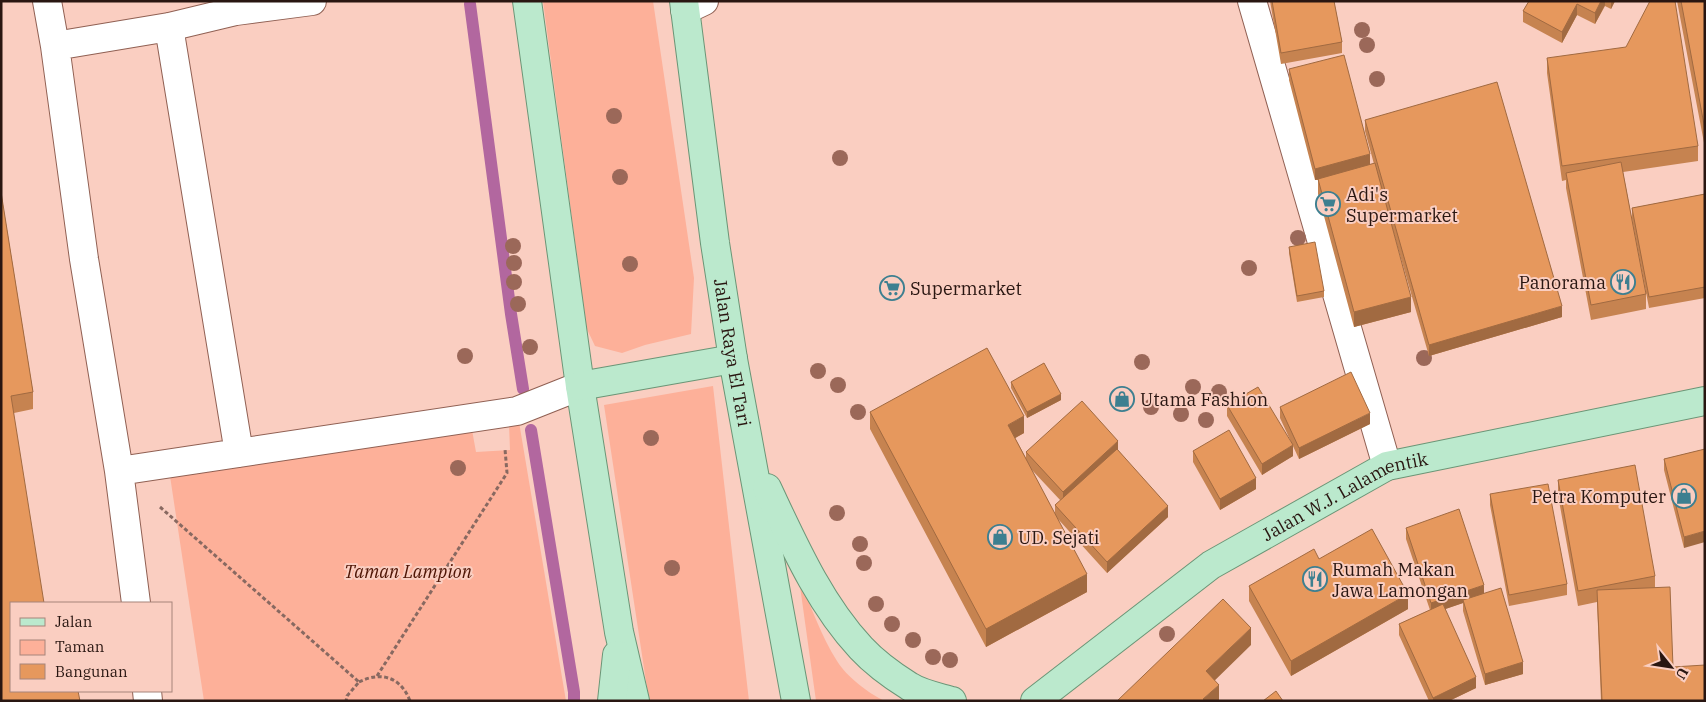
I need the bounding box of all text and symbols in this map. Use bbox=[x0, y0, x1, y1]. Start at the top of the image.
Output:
place label: Adi's Supermarket bbox=[1346, 183, 1458, 227]
supermarket icon: Adi's Supermarket bbox=[1315, 191, 1341, 217]
restaurant icon: Panorama bbox=[1610, 269, 1636, 295]
place label: Panorama bbox=[1519, 271, 1606, 294]
supermarket icon: Supermarket bbox=[879, 275, 905, 301]
street label: Jalan Raya El Tari bbox=[709, 277, 757, 429]
place label: Supermarket bbox=[910, 277, 1022, 300]
shop icon: Utama Fashion bbox=[1109, 386, 1135, 412]
place label: Utama Fashion bbox=[1140, 388, 1268, 411]
street label: Jalan W.J. Lalamentik bbox=[1258, 446, 1430, 546]
shop icon: Petra Komputer bbox=[1671, 483, 1697, 509]
place label: Petra Komputer bbox=[1531, 485, 1666, 508]
shop icon: UD. Sejati bbox=[987, 524, 1013, 550]
place label: UD. Sejati bbox=[1018, 526, 1100, 549]
place label: Rumah Makan Jawa Lamongan bbox=[1332, 558, 1468, 602]
park label: Taman Lampion bbox=[344, 560, 473, 583]
restaurant icon: Rumah Makan Jawa Lamongan bbox=[1302, 566, 1328, 592]
legend bbox=[10, 602, 172, 692]
text: Jalan bbox=[55, 612, 93, 631]
text: Taman bbox=[55, 637, 105, 656]
north arrow bbox=[1646, 642, 1696, 692]
text: Bangunan bbox=[55, 662, 128, 681]
text: U bbox=[1672, 664, 1693, 683]

